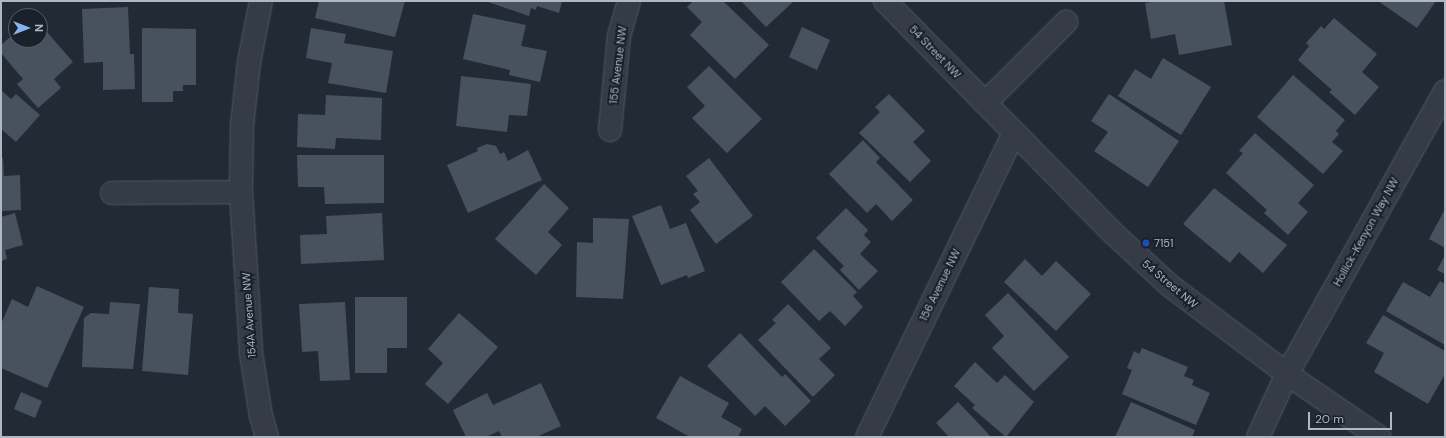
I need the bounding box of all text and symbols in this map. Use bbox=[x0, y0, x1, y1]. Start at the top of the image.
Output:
north arrow bbox=[8, 8, 48, 48]
street label: 54 Street NW bbox=[906, 23, 964, 81]
text: N bbox=[32, 24, 46, 32]
street label: 155 Avenue NW bbox=[607, 25, 629, 105]
street label: Hollick-Kenyon Way NW bbox=[1331, 175, 1401, 289]
place label: 7151 bbox=[1154, 236, 1173, 250]
marker: 7151 bbox=[1141, 238, 1151, 248]
street label: 156 Avenue NW bbox=[917, 247, 963, 323]
street label: 54 Street NW bbox=[1139, 257, 1201, 311]
street label: 154A Avenue NW bbox=[239, 272, 259, 358]
scale bar bbox=[1310, 404, 1394, 430]
text: 20 m bbox=[1315, 411, 1344, 427]

